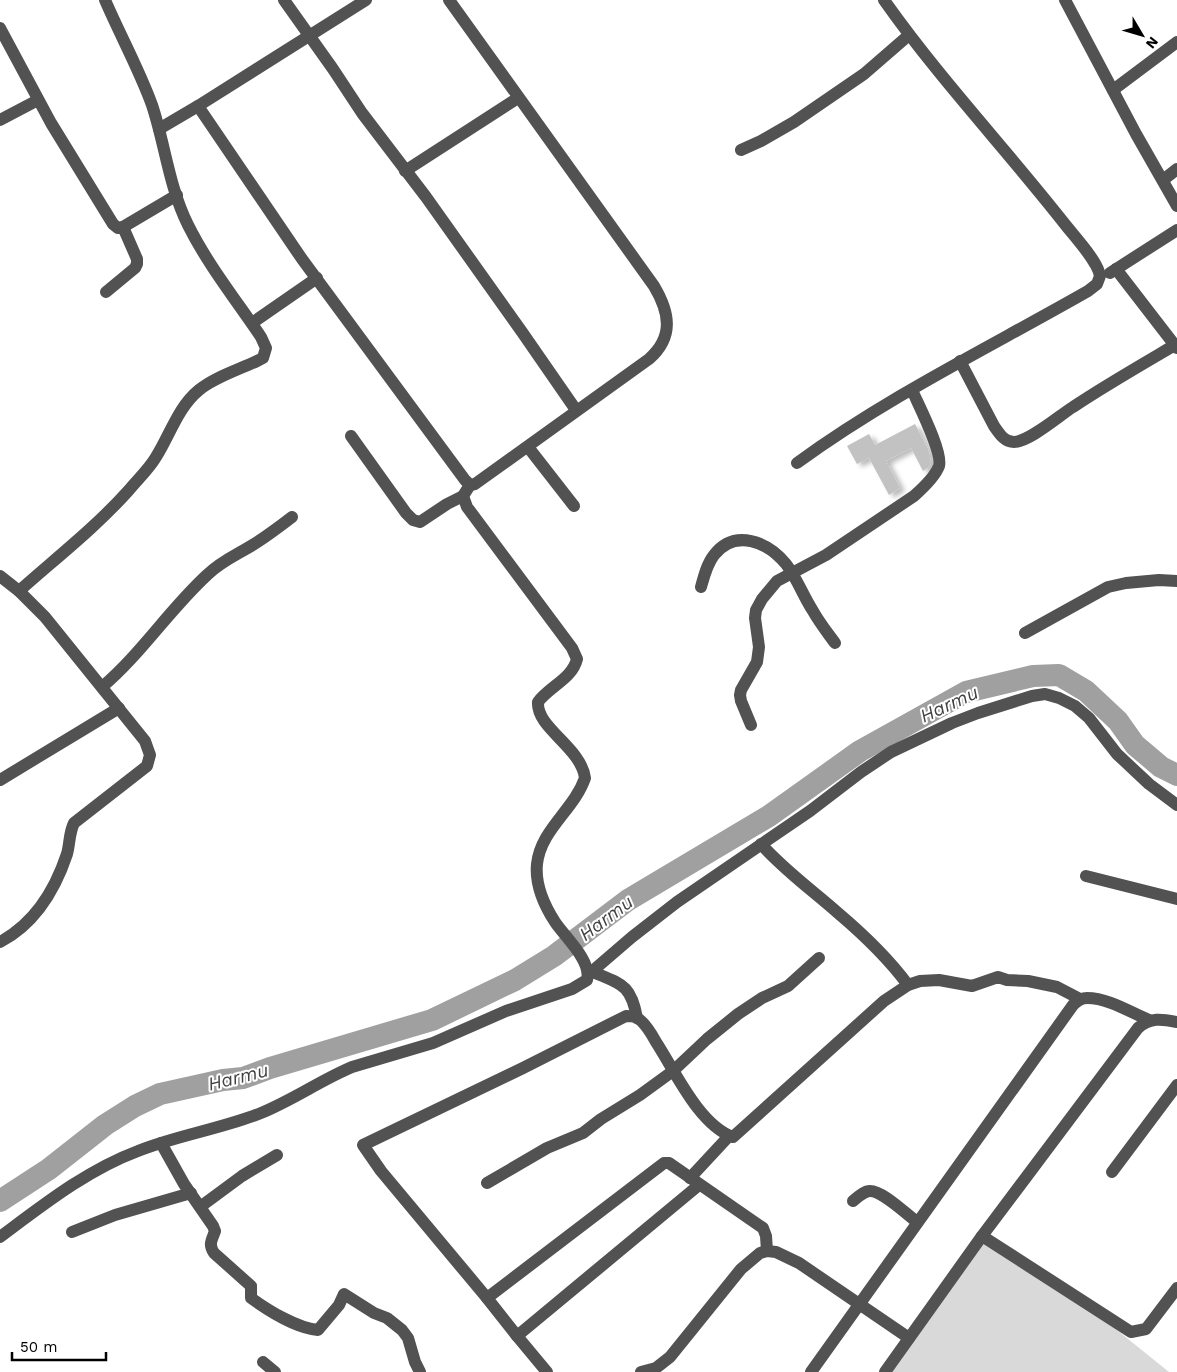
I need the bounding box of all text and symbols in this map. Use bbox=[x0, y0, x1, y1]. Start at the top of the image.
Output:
north arrow bbox=[1117, 10, 1167, 60]
text: N bbox=[1143, 34, 1162, 52]
water label: Harmu bbox=[916, 681, 982, 727]
water label: Harmu bbox=[574, 890, 638, 946]
water label: Harmu bbox=[205, 1058, 271, 1096]
scale bar bbox=[12, 1330, 106, 1362]
text: 50 m bbox=[20, 1338, 57, 1356]

